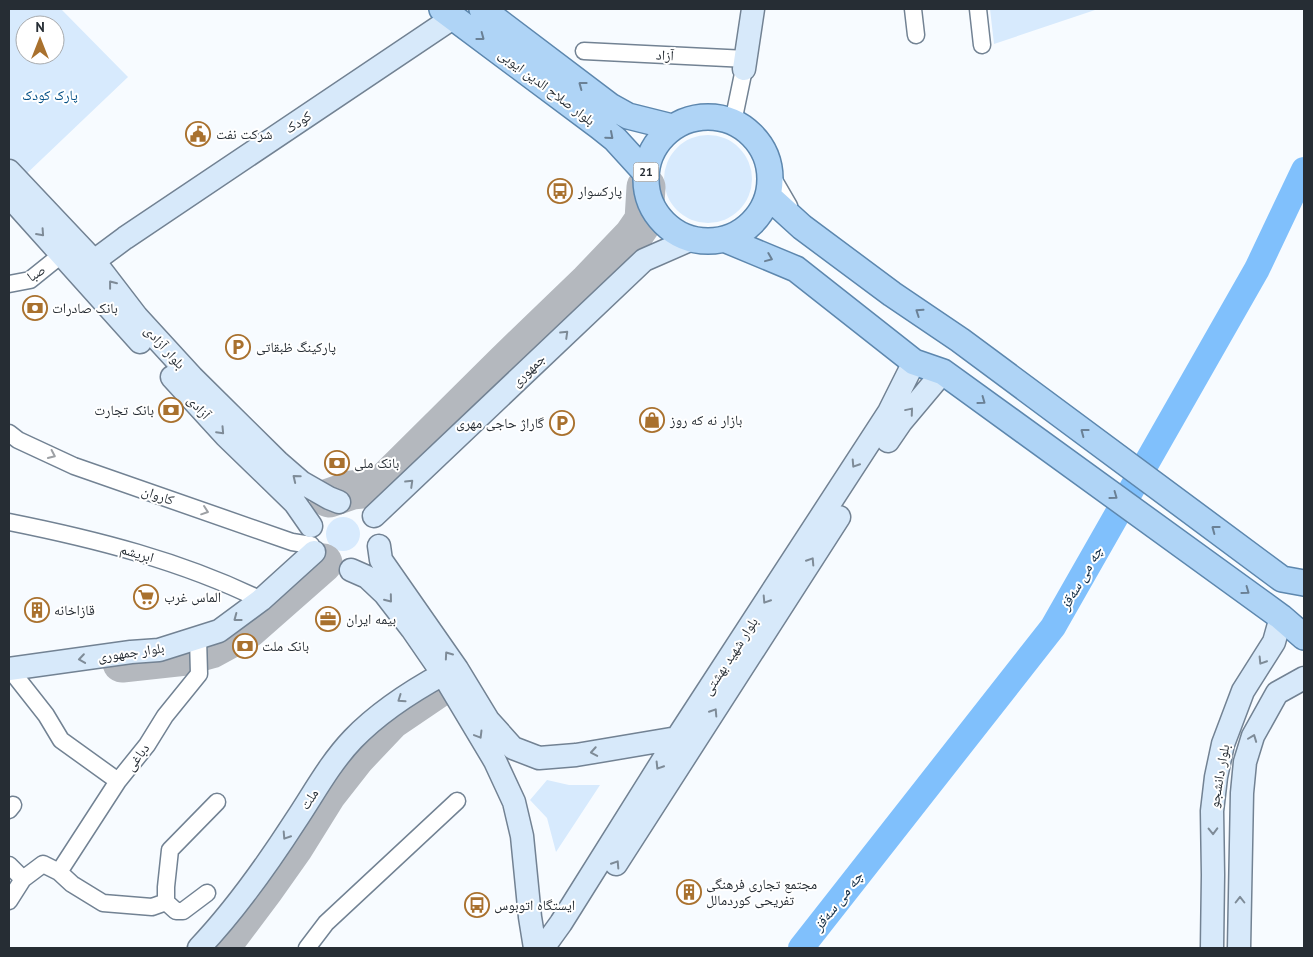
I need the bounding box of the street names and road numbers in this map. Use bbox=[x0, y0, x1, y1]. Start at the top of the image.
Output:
street label: بلوار صلاح الدین ایوبی bbox=[495, 45, 599, 130]
street label: آزاد bbox=[656, 46, 675, 64]
street label: کودک bbox=[281, 107, 315, 137]
road number: 21 bbox=[634, 162, 658, 182]
street label: صبا bbox=[23, 260, 49, 286]
street label: بلوار آزادی bbox=[141, 321, 189, 373]
street label: جمهوری bbox=[507, 349, 549, 391]
street label: آزادی bbox=[183, 391, 215, 423]
street label: کاروان bbox=[140, 481, 177, 509]
street label: ابریشم bbox=[118, 540, 156, 567]
street label: بلوار شهید بهشتی bbox=[698, 613, 762, 698]
street label: بلوار جمهوری bbox=[97, 638, 166, 666]
street label: دباغی bbox=[121, 739, 153, 774]
street label: بلوار دانشجو bbox=[1205, 743, 1233, 809]
street label: ملت bbox=[296, 785, 322, 813]

